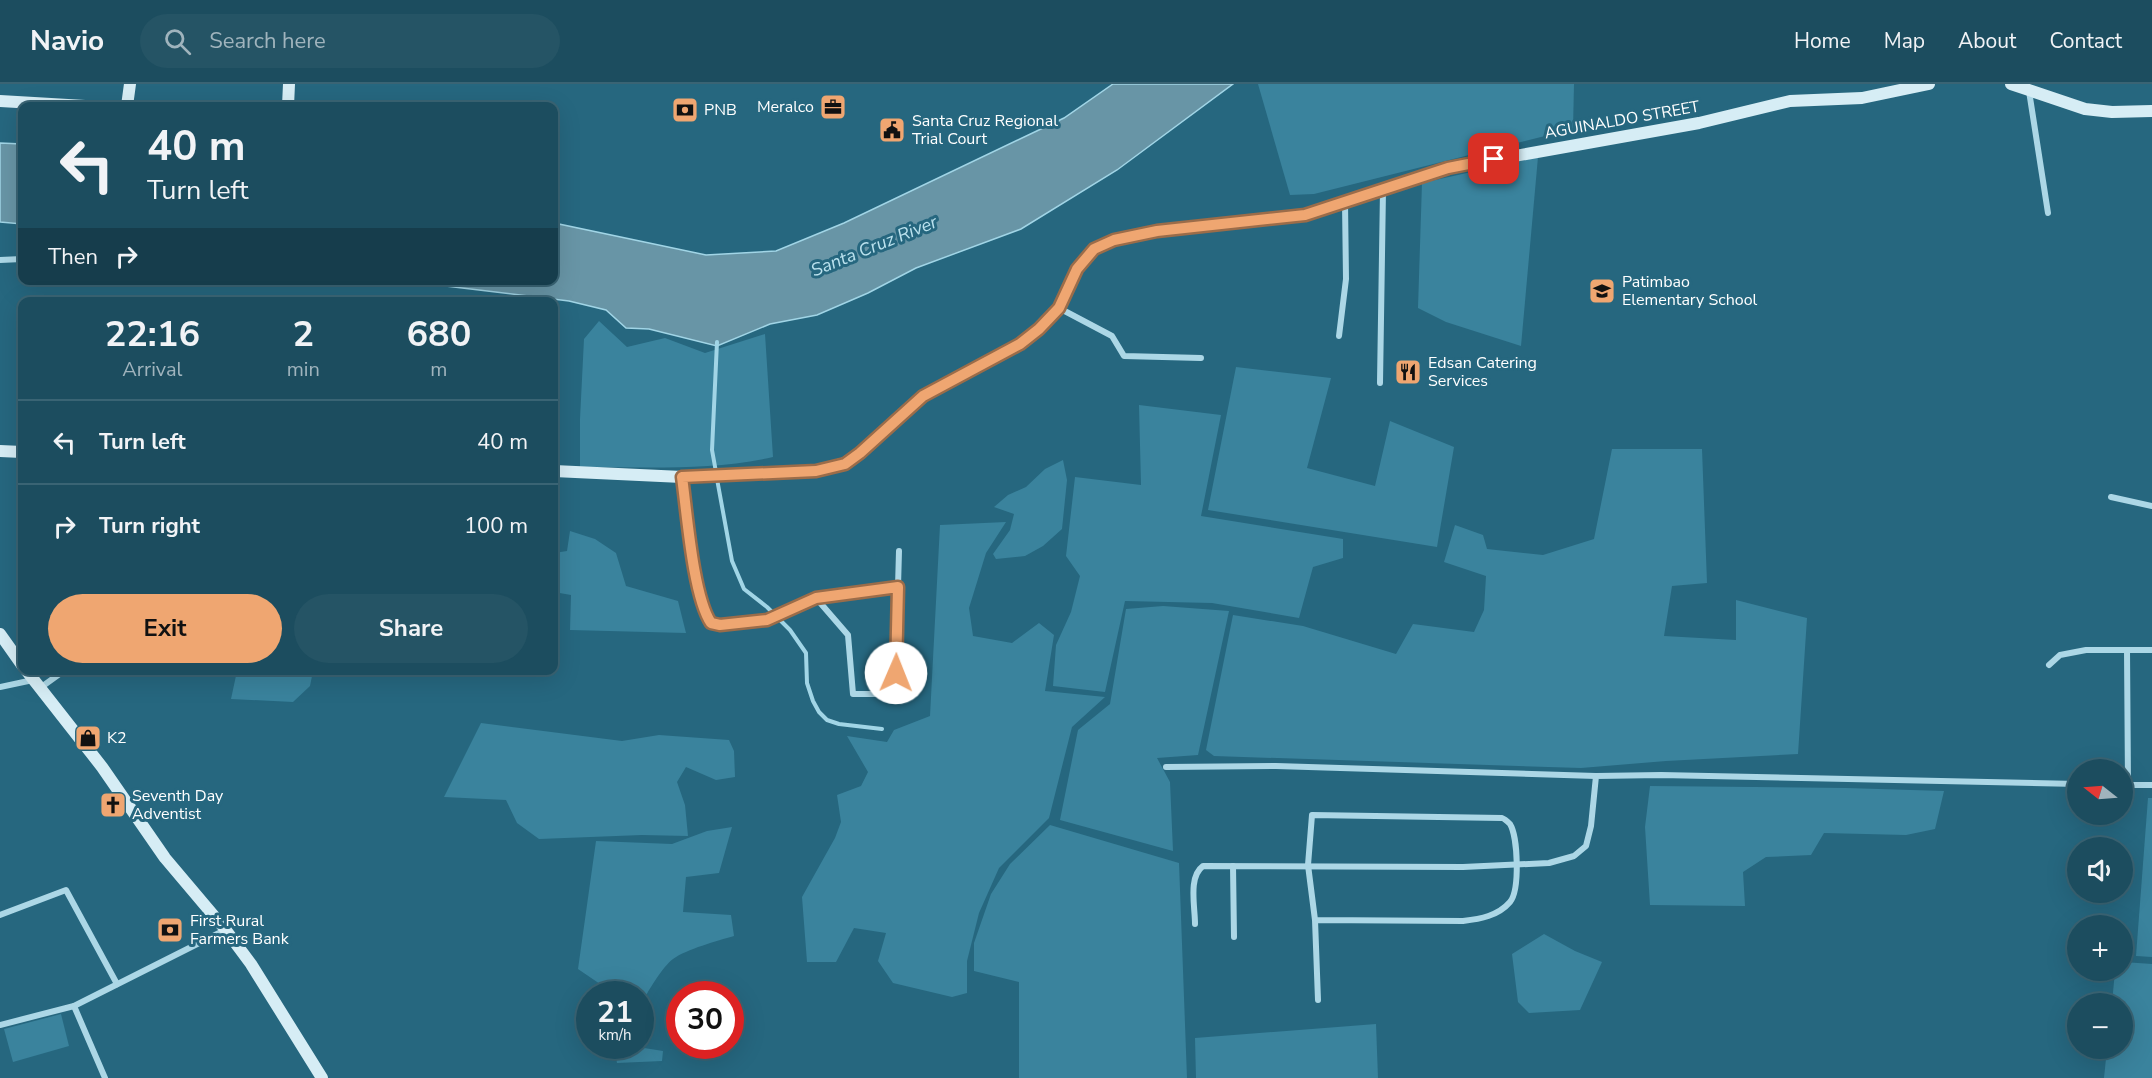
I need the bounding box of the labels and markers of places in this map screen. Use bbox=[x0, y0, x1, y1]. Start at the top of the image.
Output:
office icon: Meralco bbox=[818, 92, 848, 122]
bank icon: PNB bbox=[670, 95, 700, 125]
place label: Meralco bbox=[757, 96, 814, 118]
place label: PNB bbox=[704, 99, 737, 121]
place label: Santa Cruz Regional Trial Court bbox=[912, 110, 1058, 150]
public building icon: Santa Cruz Regional Trial Court bbox=[877, 115, 907, 145]
pin bbox=[1468, 133, 1519, 184]
place label: Patimbao Elementary School bbox=[1622, 271, 1758, 311]
school or university icon: Patimbao Elementary School bbox=[1587, 276, 1617, 306]
place label: Edsan Catering Services bbox=[1428, 352, 1537, 392]
restaurant icon: Edsan Catering Services bbox=[1393, 357, 1423, 387]
shop icon: K2 bbox=[73, 723, 103, 753]
place label: K2 bbox=[107, 727, 127, 749]
place label: Seventh Day Adventist bbox=[132, 785, 224, 825]
church icon: Seventh Day Adventist bbox=[98, 790, 128, 820]
place label: First Rural Farmers Bank bbox=[190, 910, 290, 950]
bank icon: First Rural Farmers Bank bbox=[155, 915, 185, 945]

